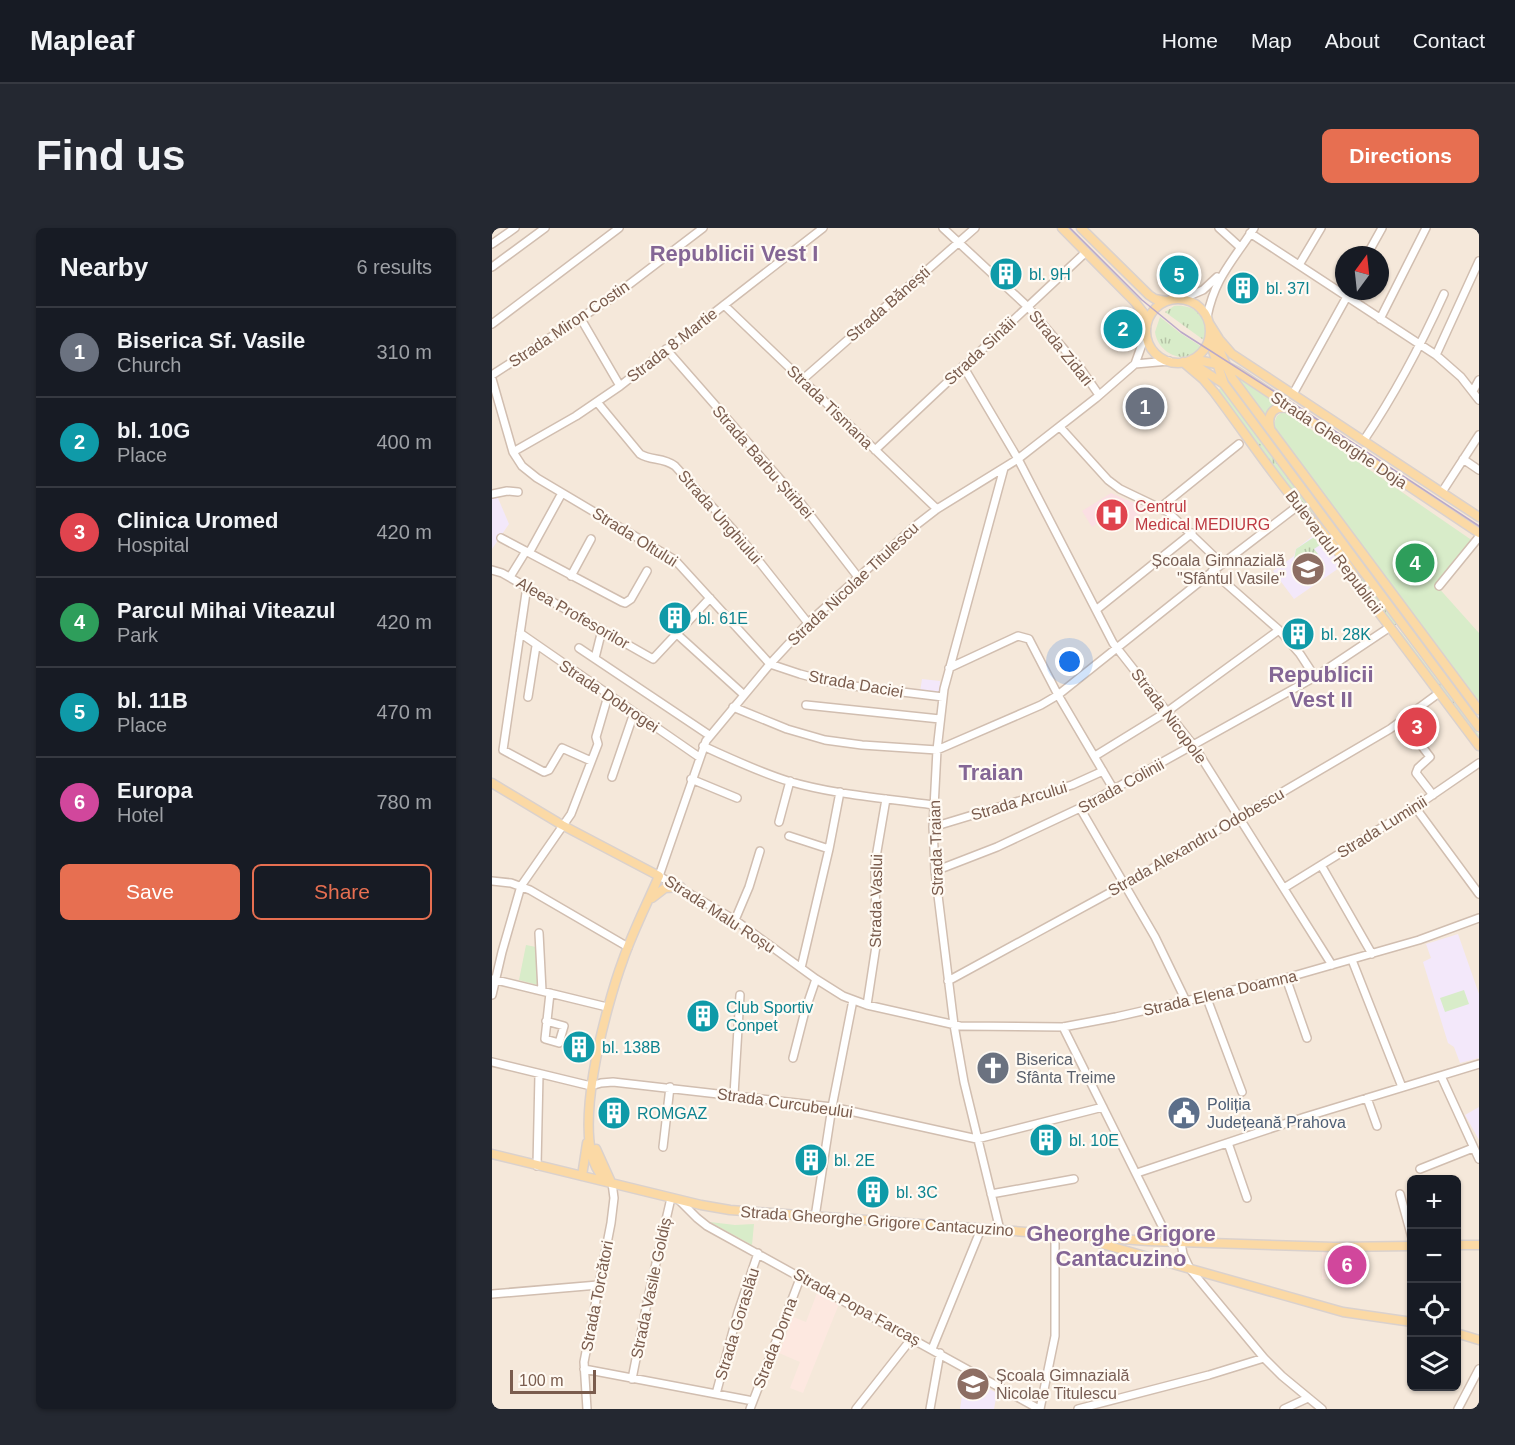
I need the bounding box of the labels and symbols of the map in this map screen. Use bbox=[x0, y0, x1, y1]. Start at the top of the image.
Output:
district label: Republicii Vest I bbox=[650, 241, 818, 266]
north arrow bbox=[1335, 246, 1389, 300]
pin: 5 bbox=[1160, 252, 1198, 298]
building icon: bl. 9H bbox=[988, 256, 1024, 292]
street label: Strada Bănești bbox=[843, 263, 933, 345]
place label: bl. 9H bbox=[1029, 266, 1071, 283]
building icon: bl. 37I bbox=[1225, 270, 1261, 306]
street label: Strada Miron Costin bbox=[506, 277, 632, 371]
place label: bl. 37I bbox=[1266, 280, 1310, 297]
street label: Strada 8 Martie bbox=[624, 305, 720, 385]
pin: 2 bbox=[1104, 306, 1142, 352]
street label: Strada Zidari bbox=[1026, 307, 1096, 389]
street label: Strada Sinăii bbox=[941, 314, 1019, 388]
street label: Strada Tismana bbox=[784, 362, 876, 452]
pin: 1 bbox=[1126, 384, 1164, 429]
street label: Strada Gheorghe Doja bbox=[1268, 388, 1410, 492]
street label: Strada Barbu Știrbei bbox=[709, 402, 817, 522]
street label: Strada Unghiului bbox=[675, 467, 765, 567]
street label: Bulevardul Republicii bbox=[1282, 487, 1386, 617]
hospital icon: Centrul Medical MEDIURG bbox=[1094, 497, 1130, 533]
place label: Centrul Medical MEDIURG bbox=[1135, 498, 1270, 533]
street label: Strada Oltului bbox=[589, 504, 681, 570]
street label: Strada Nicolae Titulescu bbox=[784, 519, 922, 649]
pin: 4 bbox=[1396, 540, 1434, 586]
school or university icon: Școala Gimnazială "Sfântul Vasile" bbox=[1290, 551, 1326, 587]
place label: Școala Gimnazială "Sfântul Vasile" bbox=[1152, 552, 1285, 587]
street label: Aleea Profesorilor bbox=[514, 574, 633, 652]
building icon: bl. 61E bbox=[657, 600, 693, 636]
place label: bl. 61E bbox=[698, 610, 748, 627]
building icon: bl. 28K bbox=[1280, 616, 1316, 652]
place label: bl. 28K bbox=[1321, 626, 1371, 643]
your location bbox=[1055, 647, 1084, 676]
street label: Strada Dobrogei bbox=[556, 656, 662, 736]
district label: Republicii Vest II bbox=[1268, 662, 1374, 712]
street label: Strada Nicopole bbox=[1128, 665, 1210, 767]
street label: Strada Daciei bbox=[807, 667, 905, 701]
pin: 3 bbox=[1398, 704, 1436, 750]
street label: Strada Colinii bbox=[1075, 755, 1167, 817]
district label: Traian bbox=[959, 760, 1023, 785]
street label: Strada Arcului bbox=[969, 778, 1069, 824]
street label: Strada Alexandru Odobescu bbox=[1105, 785, 1287, 899]
street label: Strada Luminii bbox=[1334, 793, 1430, 861]
street label: Strada Traian bbox=[926, 800, 946, 896]
street label: Strada Vaslui bbox=[867, 854, 885, 948]
street label: Strada Malu Roșu bbox=[662, 872, 778, 956]
street label: Strada Elena Doamna bbox=[1141, 967, 1299, 1019]
building icon: Club Sportiv Conpet bbox=[685, 998, 721, 1034]
place label: Club Sportiv Conpet bbox=[726, 999, 813, 1034]
building icon: bl. 138B bbox=[561, 1029, 597, 1065]
place label: bl. 138B bbox=[602, 1039, 661, 1056]
church icon: Biserica Sfânta Treime bbox=[975, 1050, 1011, 1086]
place label: Biserica Sfânta Treime bbox=[1016, 1051, 1116, 1086]
street label: Strada Curcubeului bbox=[716, 1085, 854, 1121]
building icon: ROMGAZ bbox=[596, 1095, 632, 1131]
public building icon: Poliția Județeană Prahova bbox=[1166, 1095, 1202, 1131]
place label: Poliția Județeană Prahova bbox=[1207, 1096, 1346, 1131]
place label: ROMGAZ bbox=[637, 1105, 707, 1122]
building icon: bl. 10E bbox=[1028, 1122, 1064, 1158]
place label: bl. 10E bbox=[1069, 1132, 1119, 1149]
building icon: bl. 2E bbox=[793, 1142, 829, 1178]
place label: bl. 2E bbox=[834, 1152, 875, 1169]
building icon: bl. 3C bbox=[855, 1174, 891, 1210]
place label: bl. 3C bbox=[896, 1184, 938, 1201]
street label: Strada Gheorghe Grigore Cantacuzino bbox=[740, 1203, 1014, 1239]
street label: Strada Vasile Goldiș bbox=[628, 1216, 674, 1360]
district label: Gheorghe Grigore Cantacuzino bbox=[1026, 1221, 1216, 1271]
street label: Strada Torcători bbox=[578, 1239, 616, 1353]
pin: 6 bbox=[1328, 1242, 1366, 1288]
street label: Strada Popa Farcaș bbox=[791, 1265, 923, 1349]
street label: Strada Goraslău bbox=[712, 1266, 762, 1382]
street label: Strada Dorna bbox=[750, 1295, 800, 1390]
school or university icon: Școala Gimnazială Nicolae Titulescu bbox=[955, 1366, 991, 1402]
scale bar bbox=[510, 1367, 596, 1394]
place label: Școala Gimnazială Nicolae Titulescu bbox=[996, 1367, 1130, 1402]

